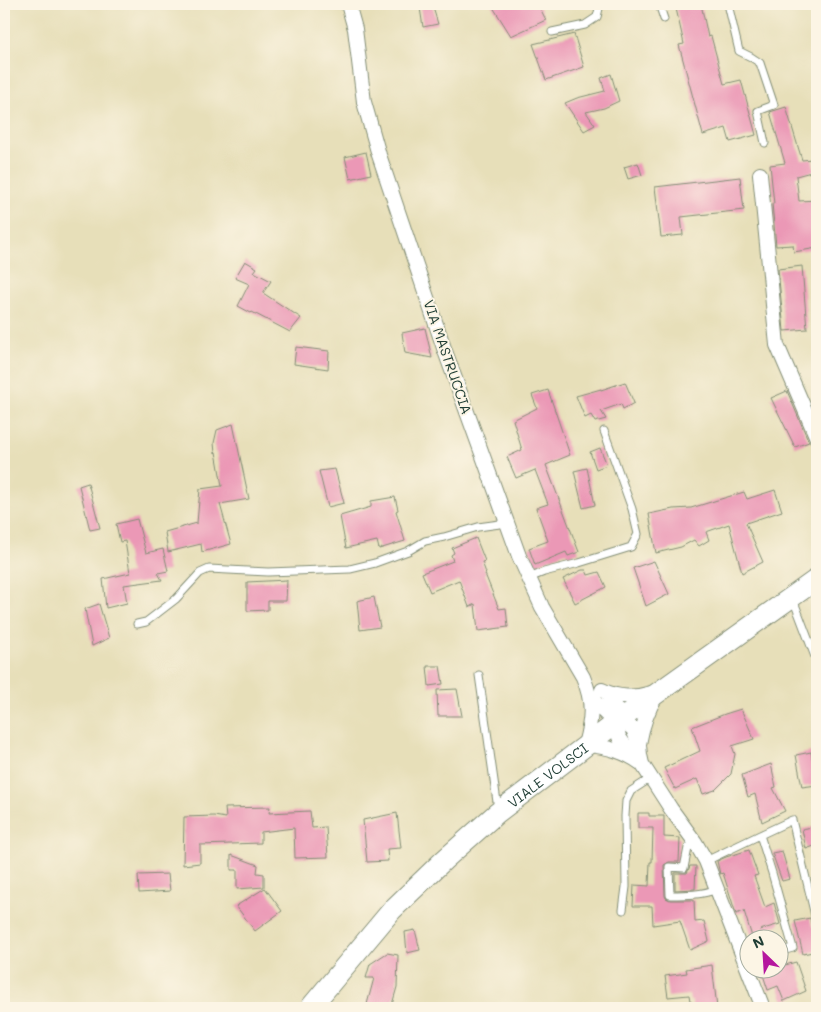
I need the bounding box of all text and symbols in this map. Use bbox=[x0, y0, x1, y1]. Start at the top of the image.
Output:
street label: VIA MASTRUCCIA bbox=[419, 297, 477, 417]
street label: VIALE VOLSCI bbox=[503, 738, 591, 811]
north arrow bbox=[738, 930, 788, 980]
text: N bbox=[749, 931, 767, 953]

